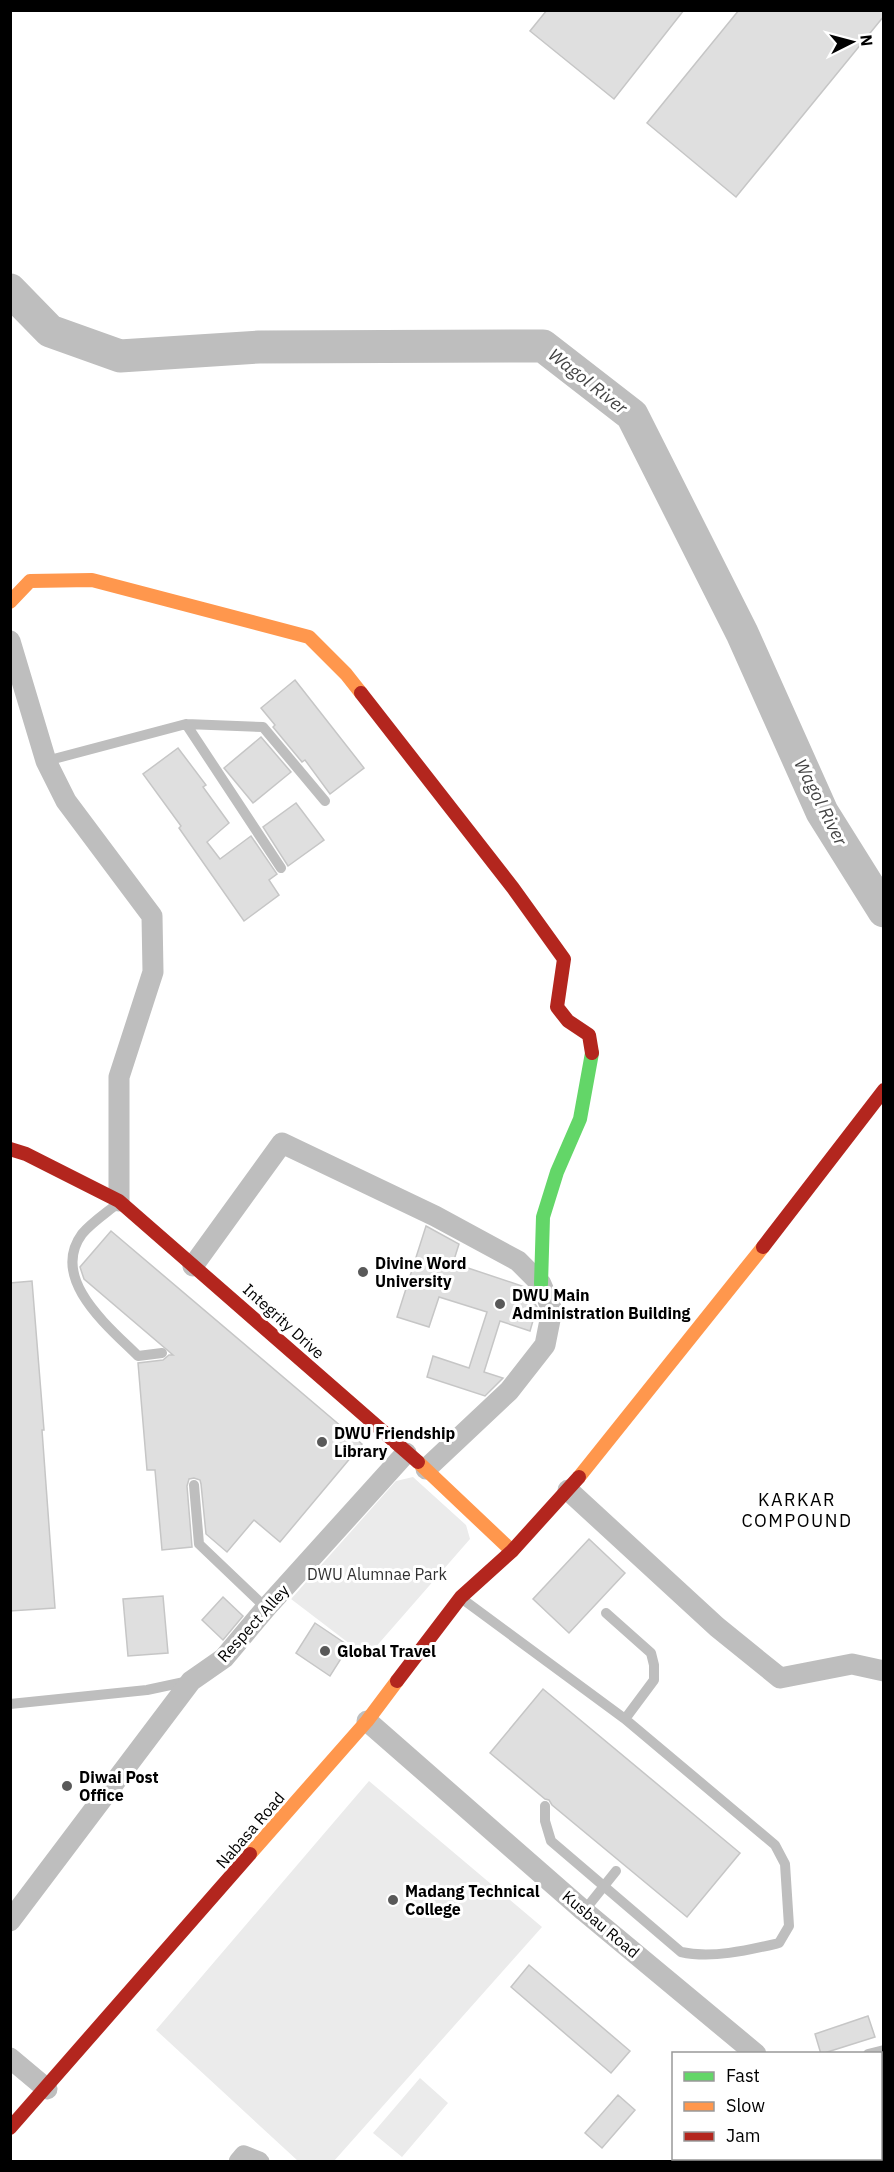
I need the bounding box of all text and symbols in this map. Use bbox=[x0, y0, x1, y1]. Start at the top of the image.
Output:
north arrow bbox=[822, 12, 882, 72]
text: N bbox=[856, 34, 877, 47]
water label: Wagol River bbox=[544, 343, 633, 419]
water label: Wagol River bbox=[789, 755, 853, 850]
place label: Divine Word University bbox=[375, 1253, 467, 1291]
marker: Divine Word University bbox=[356, 1265, 370, 1279]
street label: Integrity Drive bbox=[239, 1279, 329, 1363]
place label: DWU Main Administration Building bbox=[512, 1285, 691, 1323]
marker: DWU Main Administration Building bbox=[493, 1297, 507, 1311]
place label: DWU Friendship Library bbox=[334, 1423, 456, 1461]
marker: DWU Friendship Library bbox=[315, 1435, 329, 1449]
district label: KARKAR COMPOUND bbox=[742, 1488, 852, 1532]
park label: DWU Alumnae Park bbox=[307, 1564, 447, 1584]
street label: Respect Alley bbox=[213, 1580, 293, 1666]
place label: Global Travel bbox=[337, 1641, 436, 1661]
marker: Global Travel bbox=[318, 1644, 332, 1658]
place label: Diwai Post Office bbox=[79, 1767, 159, 1805]
marker: Diwai Post Office bbox=[60, 1779, 74, 1793]
street label: Nabasa Road bbox=[211, 1788, 289, 1872]
place label: Madang Technical College bbox=[405, 1881, 540, 1919]
street label: Kusbau Road bbox=[558, 1886, 644, 1962]
marker: Madang Technical College bbox=[386, 1893, 400, 1907]
legend bbox=[672, 2052, 882, 2160]
text: Fast bbox=[726, 2064, 760, 2087]
text: Slow bbox=[726, 2094, 765, 2117]
text: Jam bbox=[726, 2124, 761, 2147]

